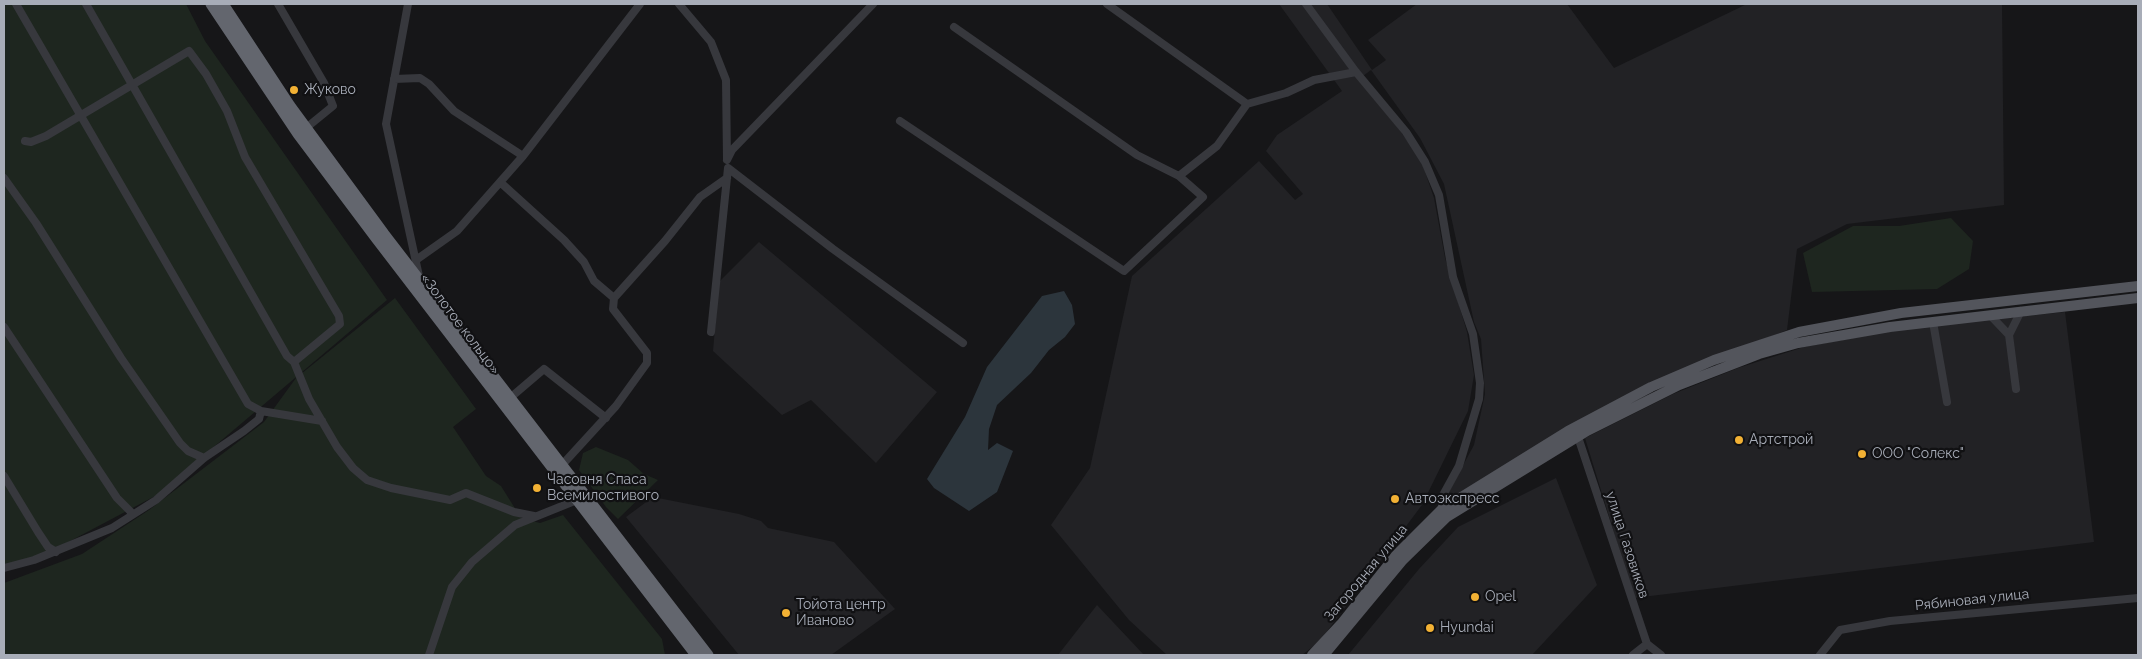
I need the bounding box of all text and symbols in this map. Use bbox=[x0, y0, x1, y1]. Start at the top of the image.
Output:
place label: Жуково bbox=[304, 82, 356, 98]
marker: Жуково bbox=[288, 84, 300, 96]
street label: «Золотое кольцо» bbox=[417, 270, 503, 378]
place label: Артстрой bbox=[1749, 432, 1813, 448]
marker: Артстрой bbox=[1733, 434, 1745, 446]
place label: ООО "Солекс" bbox=[1872, 446, 1964, 462]
marker: ООО "Солекс" bbox=[1856, 448, 1868, 460]
place label: Часовня Спаса Всемилостивого bbox=[547, 472, 659, 504]
marker: Часовня Спаса Всемилостивого bbox=[531, 482, 543, 494]
street label: улица Газовиков bbox=[1602, 489, 1652, 601]
place label: Автоэкспресс bbox=[1405, 491, 1499, 507]
marker: Автоэкспресс bbox=[1389, 493, 1401, 505]
street label: Загородная улица bbox=[1321, 521, 1411, 625]
street label: Рябиновая улица bbox=[1914, 586, 2030, 614]
place label: Opel bbox=[1485, 589, 1516, 605]
marker: Opel bbox=[1469, 591, 1481, 603]
place label: Тойота центр Иваново bbox=[796, 597, 886, 630]
marker: Тойота центр Иваново bbox=[780, 607, 792, 619]
place label: Hyundai bbox=[1440, 620, 1494, 636]
marker: Hyundai bbox=[1424, 622, 1436, 634]

